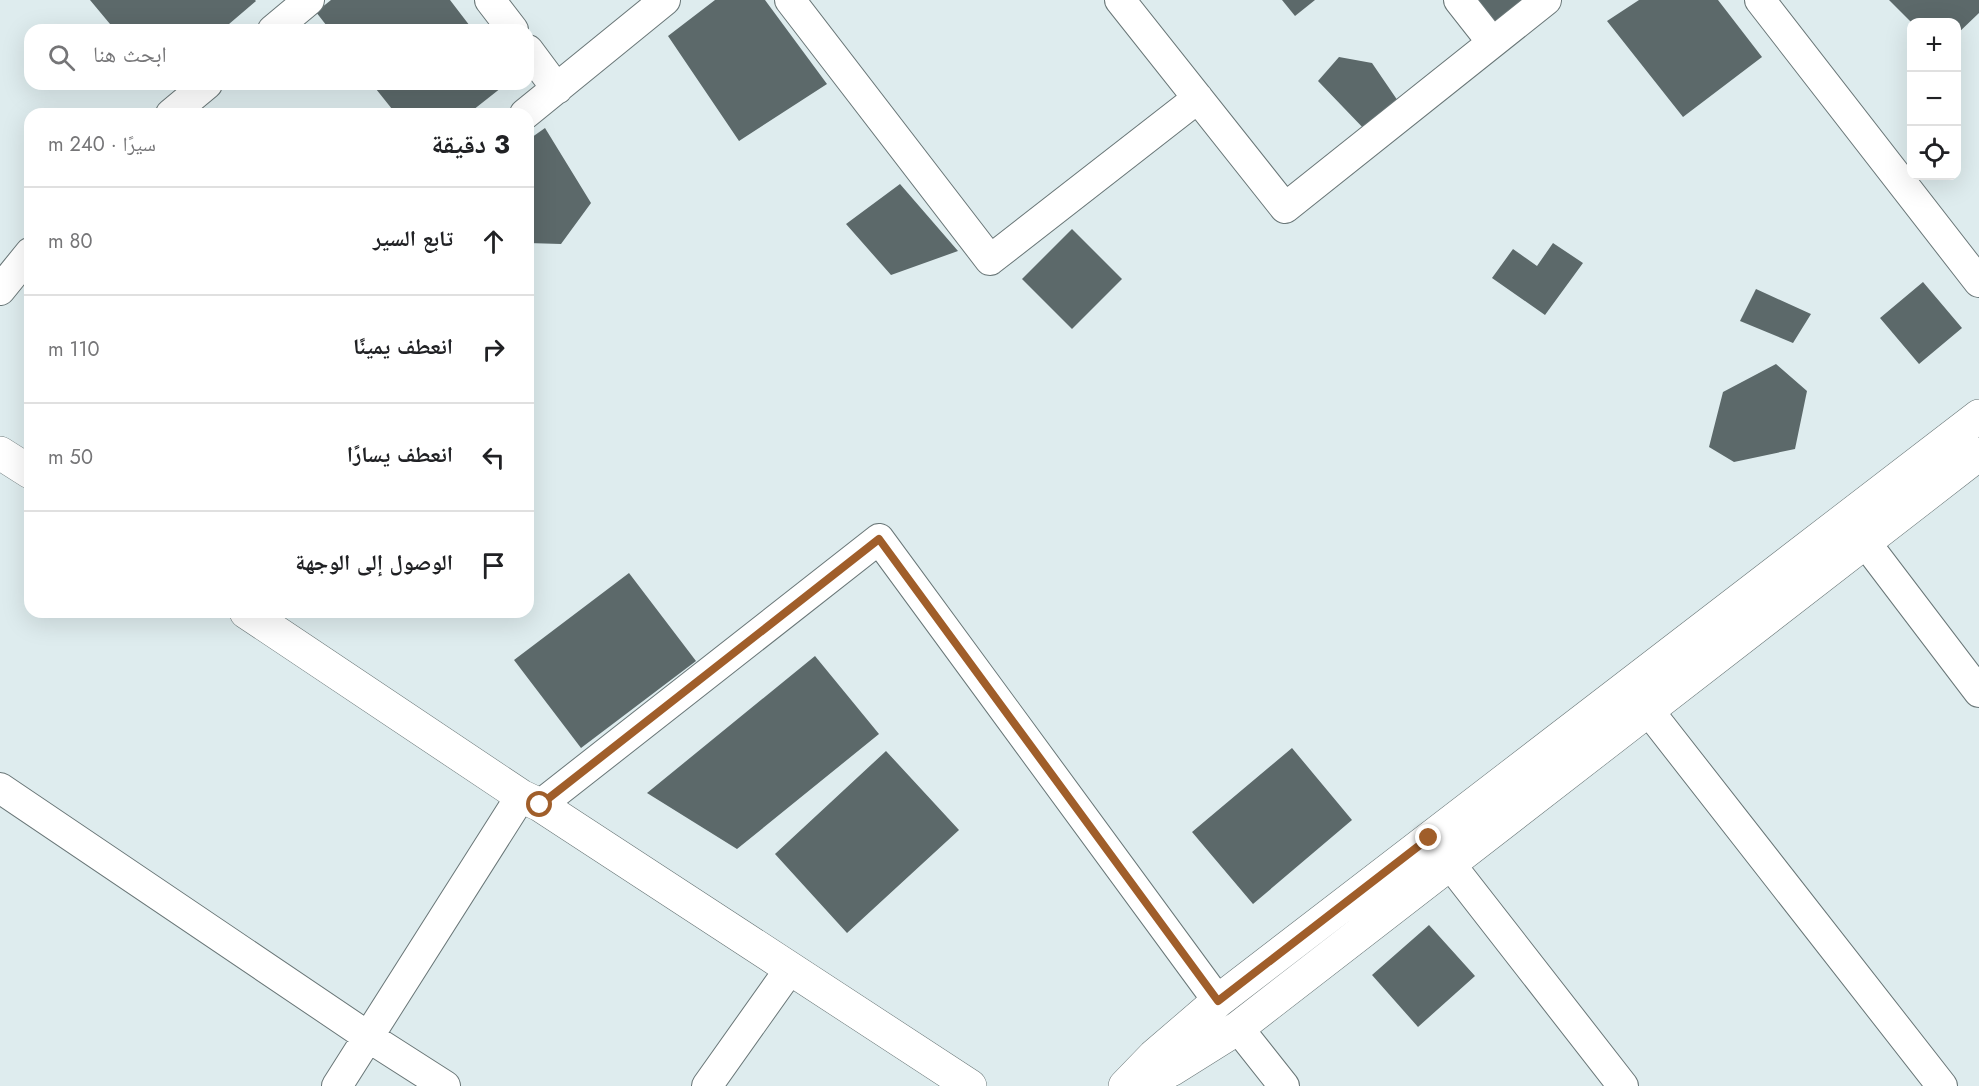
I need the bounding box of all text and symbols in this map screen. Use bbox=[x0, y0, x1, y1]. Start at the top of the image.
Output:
map controls bbox=[1907, 18, 1961, 180]
button: + bbox=[1907, 18, 1961, 72]
search box bbox=[24, 24, 534, 90]
text: ابحث هنا bbox=[93, 38, 167, 70]
icon: search bbox=[45, 41, 78, 74]
button: − bbox=[1907, 72, 1961, 126]
text: 3 دقيقة bbox=[431, 125, 510, 163]
button: locate bbox=[1907, 126, 1961, 180]
text: سيرًا · 240 m bbox=[48, 130, 156, 159]
text: تابع السير bbox=[373, 222, 453, 254]
icon: ahead bbox=[477, 225, 510, 258]
text: 80 m bbox=[48, 227, 93, 256]
text: انعطف يمينًا bbox=[353, 330, 453, 362]
icon: right bbox=[477, 333, 510, 366]
text: 110 m bbox=[48, 335, 100, 364]
text: انعطف يسارًا bbox=[347, 438, 453, 470]
icon: left bbox=[477, 441, 510, 474]
text: 50 m bbox=[48, 443, 93, 472]
text: الوصول إلى الوجهة bbox=[295, 546, 453, 578]
icon: arrive bbox=[477, 549, 510, 582]
route start bbox=[526, 791, 552, 817]
route end bbox=[1415, 824, 1441, 850]

